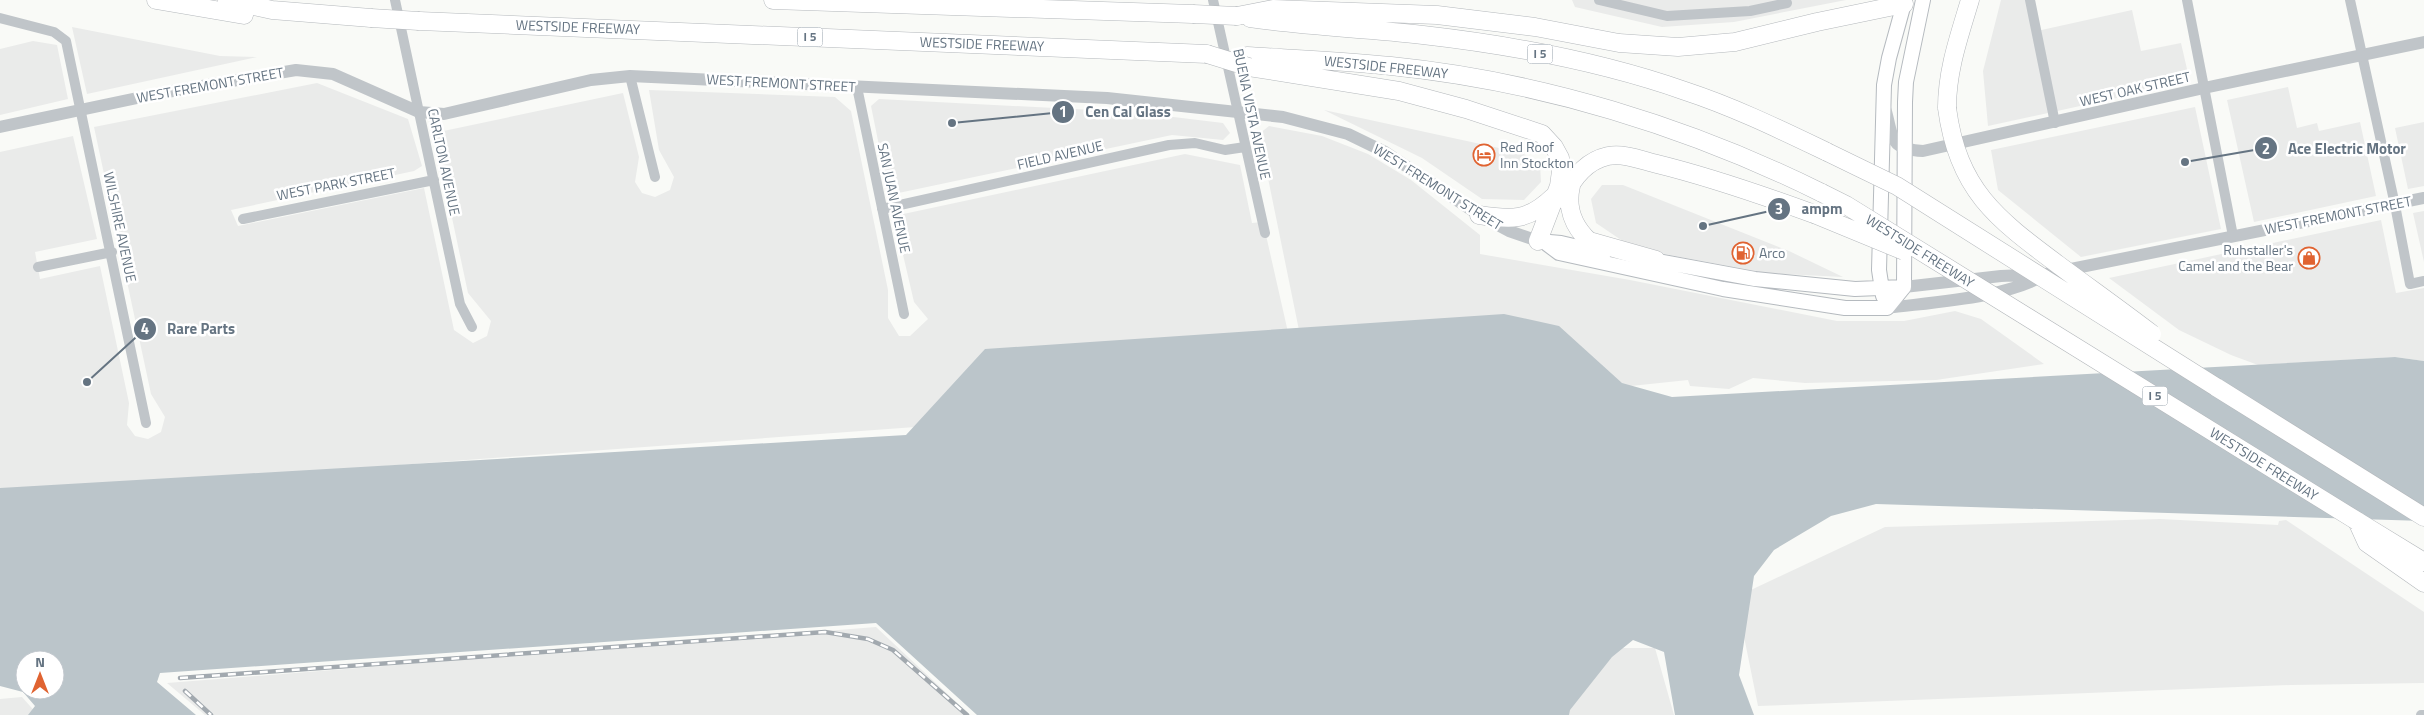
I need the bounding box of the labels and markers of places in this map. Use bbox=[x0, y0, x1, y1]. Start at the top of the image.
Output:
callout: Cen Cal Glass bbox=[1051, 97, 1181, 127]
callout: Ace Electric Motor bbox=[2253, 133, 2416, 163]
place label: Red Roof Inn Stockton bbox=[1500, 136, 1574, 173]
hotel icon: Red Roof Inn Stockton bbox=[1472, 143, 1496, 167]
callout: ampm bbox=[1767, 194, 1853, 224]
place label: Ruhstaller's Camel and the Bear bbox=[2178, 239, 2293, 276]
fuel station icon: Arco bbox=[1731, 241, 1755, 265]
place label: Arco bbox=[1759, 242, 1785, 263]
shop icon: Ruhstaller's Camel and the Bear bbox=[2297, 246, 2321, 270]
callout: Rare Parts bbox=[132, 314, 245, 344]

